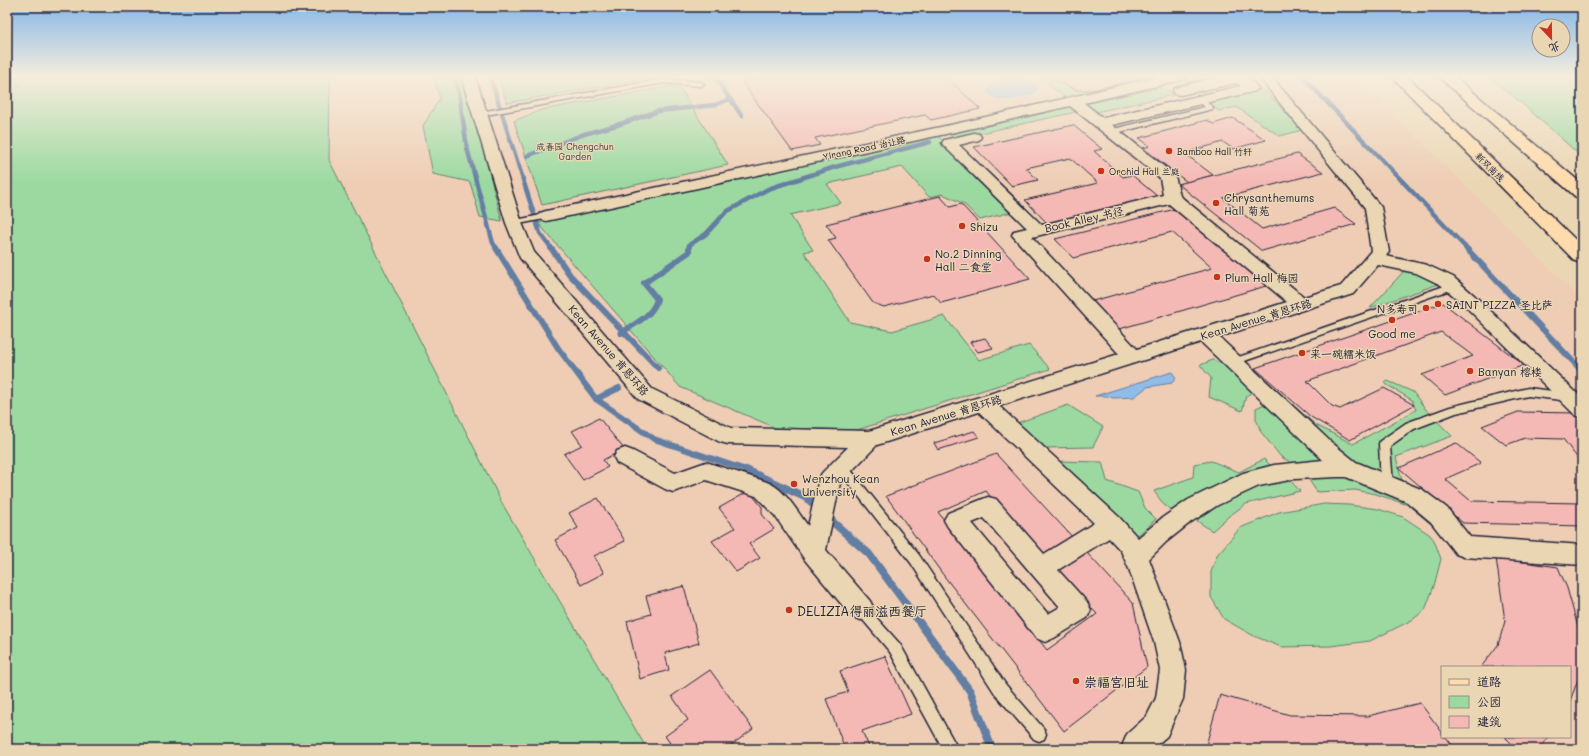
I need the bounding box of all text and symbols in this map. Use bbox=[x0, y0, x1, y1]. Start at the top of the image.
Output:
north arrow bbox=[1531, 18, 1571, 58]
text: 北 bbox=[1547, 39, 1563, 57]
street label: Yirang Road 诒让路 bbox=[822, 134, 906, 162]
park label: 成春园 Chengchun Garden bbox=[536, 141, 614, 162]
marker: Bamboo Hall 竹轩 bbox=[1164, 146, 1174, 156]
place label: Bamboo Hall 竹轩 bbox=[1177, 146, 1252, 157]
street label: 新双南线 bbox=[1473, 150, 1507, 184]
marker: Orchid Hall 兰庭 bbox=[1096, 166, 1106, 176]
place label: Orchid Hall 兰庭 bbox=[1109, 166, 1180, 177]
place label: Chrysanthemums Hall 菊苑 bbox=[1224, 190, 1314, 218]
marker: Chrysanthemums Hall 菊苑 bbox=[1211, 198, 1221, 208]
street label: Book Alley 书径 bbox=[1043, 203, 1125, 235]
place label: Shizu bbox=[970, 219, 998, 234]
marker: Shizu bbox=[957, 221, 967, 231]
place label: No.2 Dinning Hall 二食堂 bbox=[935, 246, 1002, 274]
marker: No.2 Dinning Hall 二食堂 bbox=[922, 254, 932, 264]
place label: Plum Hall 梅园 bbox=[1225, 270, 1299, 285]
marker: Plum Hall 梅园 bbox=[1212, 272, 1222, 282]
street label: Kean Avenue 肯恩环路 bbox=[1199, 295, 1313, 343]
place label: SAINT PIZZA 圣比萨 bbox=[1446, 297, 1553, 312]
marker: SAINT PIZZA 圣比萨 bbox=[1433, 299, 1443, 309]
street label: Kean Avenue 肯恩环路 bbox=[565, 301, 653, 399]
place label: N多寿司 bbox=[1377, 301, 1418, 316]
marker: N多寿司 bbox=[1421, 303, 1431, 313]
marker: Good me bbox=[1387, 315, 1397, 325]
place label: Good me bbox=[1368, 326, 1416, 341]
place label: 来一碗糯米饭 bbox=[1310, 346, 1376, 361]
marker: 来一碗糯米饭 bbox=[1297, 348, 1307, 358]
place label: Banyan 榕楼 bbox=[1478, 364, 1542, 379]
marker: Banyan 榕楼 bbox=[1465, 366, 1475, 376]
street label: Kean Avenue 肯恩环路 bbox=[889, 391, 1003, 439]
place label: Wenzhou Kean University bbox=[802, 471, 879, 499]
marker: Wenzhou Kean University bbox=[789, 479, 799, 489]
place label: DELIZIA得丽滋西餐厅 bbox=[797, 602, 927, 619]
marker: DELIZIA得丽滋西餐厅 bbox=[784, 605, 794, 615]
legend bbox=[1441, 666, 1571, 738]
place label: 崇福宫旧址 bbox=[1084, 673, 1149, 690]
text: 道路 bbox=[1477, 673, 1501, 689]
marker: 崇福宫旧址 bbox=[1071, 676, 1081, 686]
text: 公园 bbox=[1477, 693, 1501, 709]
text: 建筑 bbox=[1477, 713, 1501, 729]

